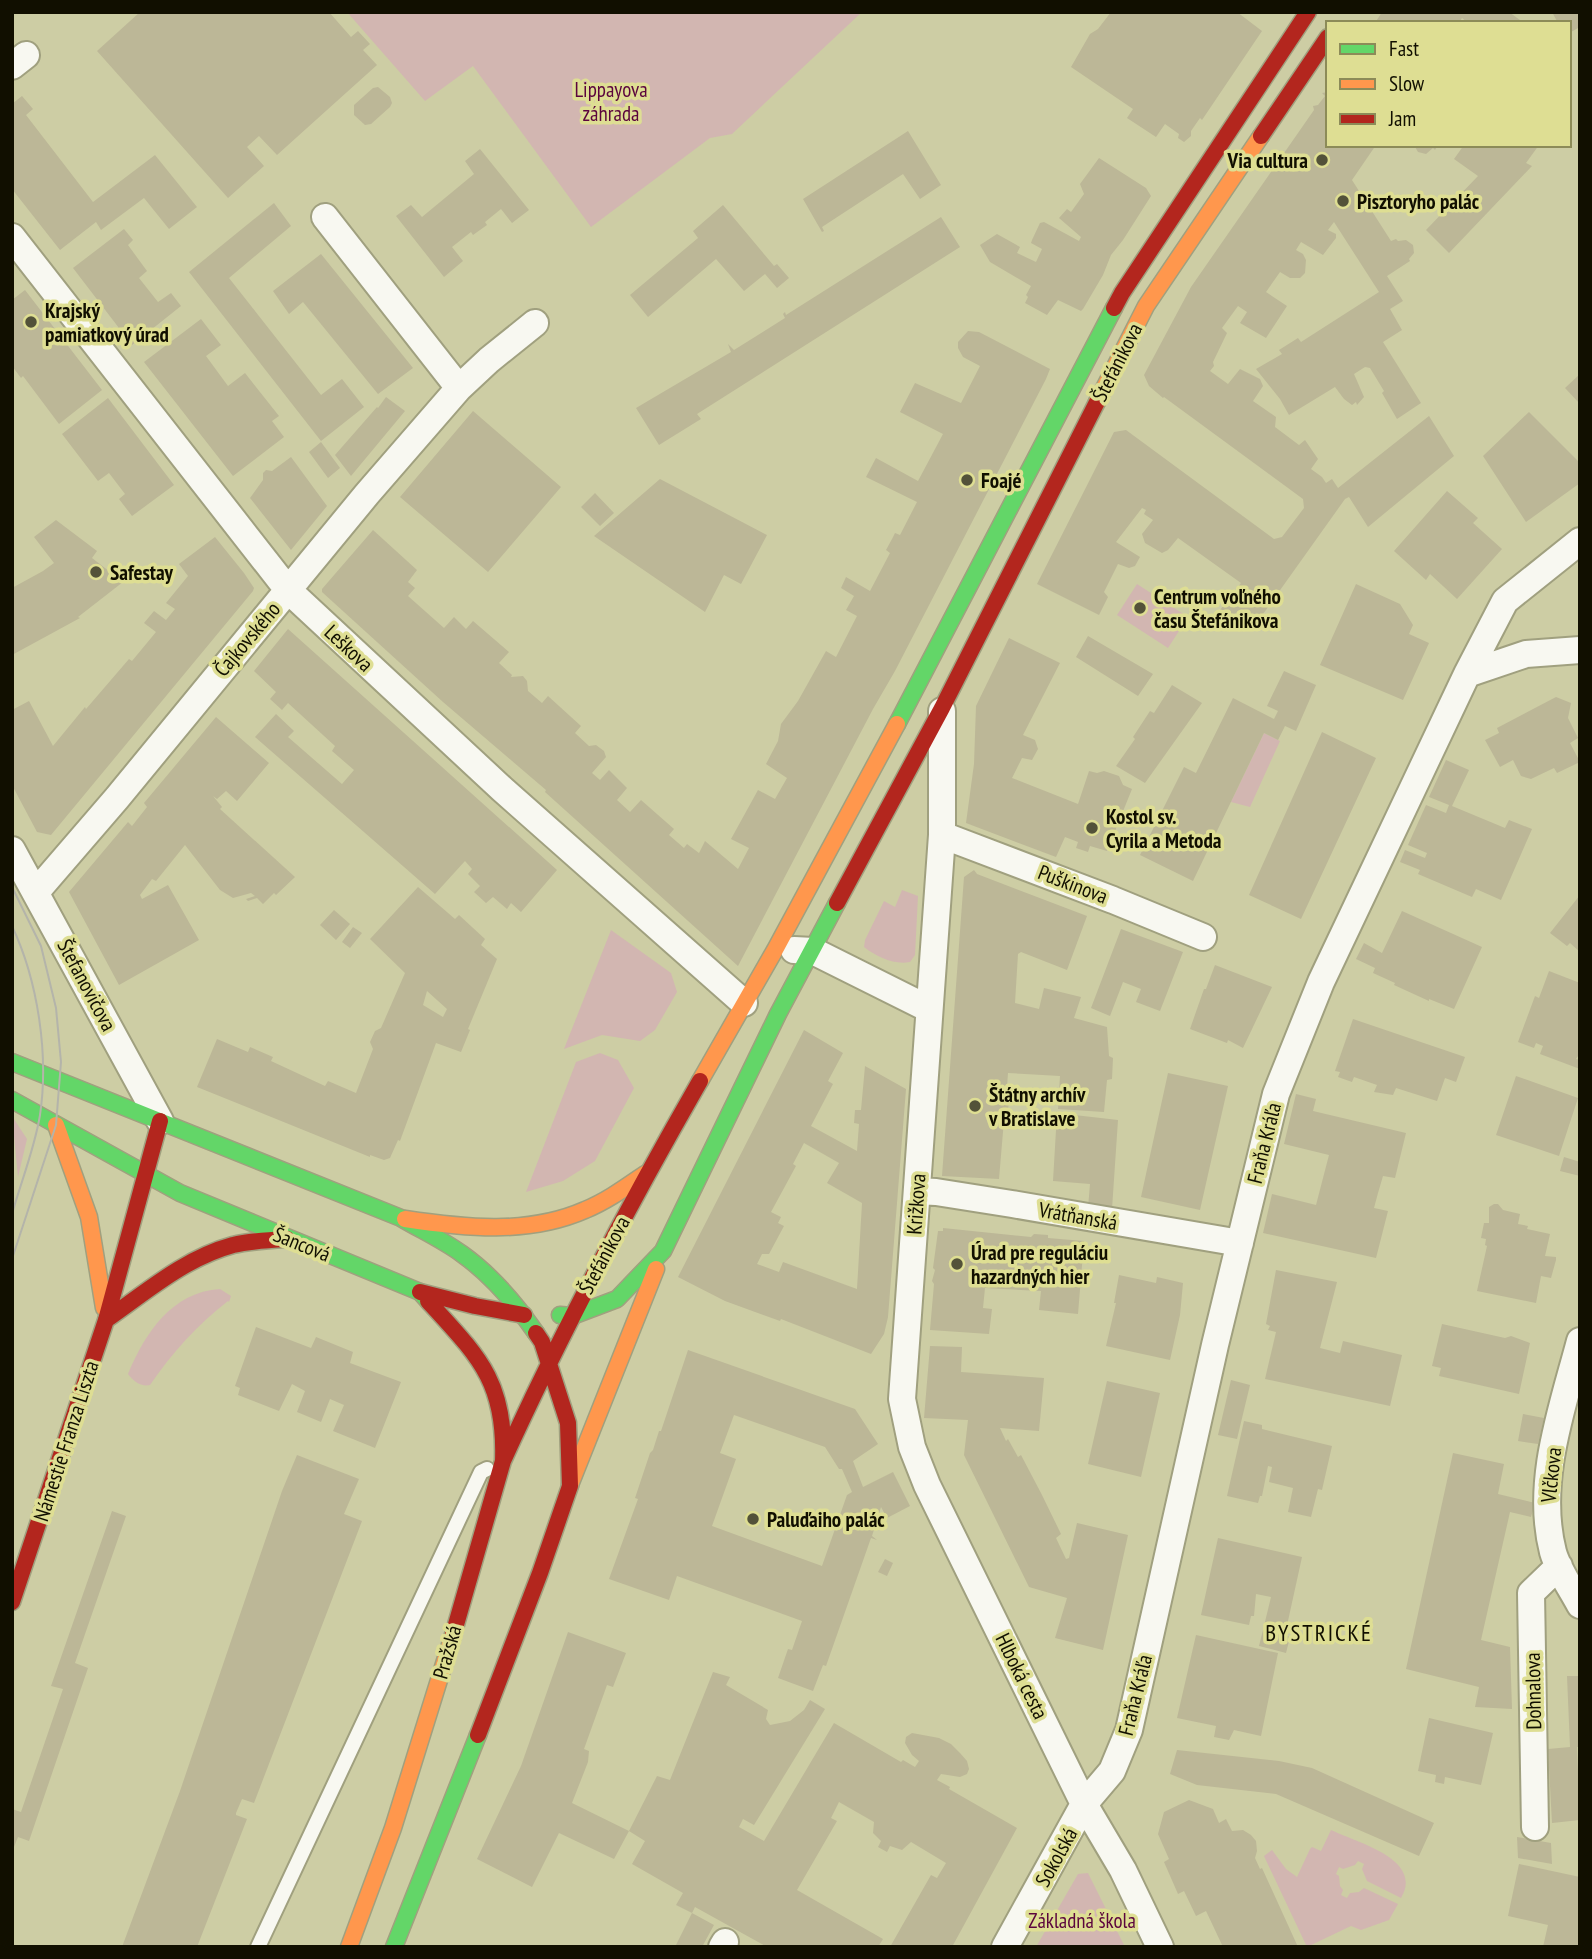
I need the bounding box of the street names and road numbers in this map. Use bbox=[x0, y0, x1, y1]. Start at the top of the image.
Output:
street label: Štefánikova bbox=[1086, 318, 1148, 406]
street label: Čajkovského bbox=[208, 596, 286, 682]
street label: Leškova bbox=[319, 619, 379, 677]
street label: Puškinova bbox=[1034, 858, 1112, 910]
street label: Štefanovičova bbox=[52, 934, 122, 1036]
street label: Fraňa Kráľa bbox=[1241, 1100, 1287, 1186]
street label: Križkova bbox=[900, 1173, 932, 1235]
street label: Vrátňanská bbox=[1036, 1196, 1119, 1236]
street label: Štefánikova bbox=[572, 1211, 636, 1299]
street label: Šancová bbox=[270, 1220, 334, 1268]
street label: Námestie Franza Liszta bbox=[27, 1357, 105, 1525]
street label: Vlčkova bbox=[1535, 1446, 1567, 1505]
street label: Pražská bbox=[427, 1622, 467, 1682]
street label: Hlboká cesta bbox=[990, 1629, 1054, 1723]
street label: Fraňa Kráľa bbox=[1112, 1652, 1158, 1738]
street label: Dohnalova bbox=[1519, 1652, 1547, 1730]
street label: Sokolská bbox=[1029, 1823, 1083, 1891]

